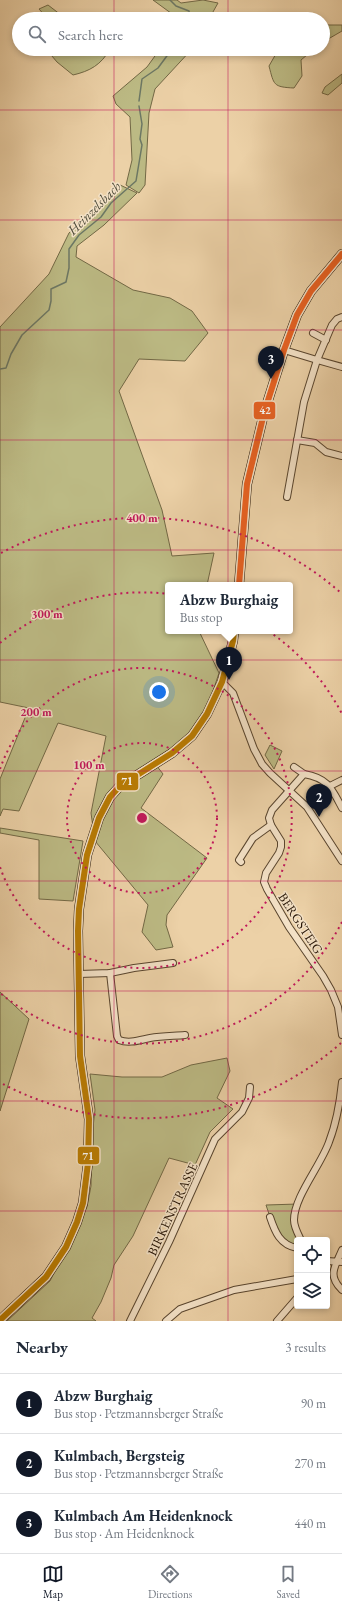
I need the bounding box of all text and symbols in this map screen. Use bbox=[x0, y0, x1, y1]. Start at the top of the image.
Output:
search box bbox=[12, 12, 330, 56]
icon: search bbox=[26, 23, 48, 45]
text: Search here bbox=[58, 25, 123, 44]
water label: Heinzelsbach bbox=[63, 177, 125, 239]
pin: 3 bbox=[258, 346, 284, 379]
line badge: 42 bbox=[253, 401, 276, 420]
text: 42 bbox=[259, 403, 271, 417]
text: 400 m bbox=[126, 510, 158, 526]
popup bbox=[165, 582, 293, 634]
text: Abzw Burghaig bbox=[180, 590, 278, 609]
text: 300 m bbox=[31, 606, 63, 622]
text: Bus stop bbox=[180, 609, 222, 626]
pin: 1 bbox=[216, 647, 242, 680]
your location bbox=[149, 682, 169, 702]
text: 200 m bbox=[20, 704, 52, 720]
text: 100 m bbox=[73, 757, 105, 773]
line badge: 71 bbox=[116, 772, 139, 791]
text: 71 bbox=[121, 774, 133, 788]
pin: 2 bbox=[306, 784, 332, 817]
centre of rings bbox=[135, 811, 149, 825]
street label: BERGSTEIG bbox=[274, 889, 327, 958]
line badge: 71 bbox=[77, 1146, 100, 1165]
text: 71 bbox=[82, 1149, 94, 1163]
street label: BIRKENSTRASSE bbox=[143, 1160, 201, 1258]
map controls bbox=[294, 1237, 330, 1309]
button: locate bbox=[294, 1237, 330, 1273]
button: layers bbox=[294, 1273, 330, 1309]
text: Nearby bbox=[16, 1336, 68, 1358]
text: 3 results bbox=[285, 1339, 326, 1356]
text: Abzw Burghaig bbox=[54, 1386, 153, 1405]
text: 1 bbox=[26, 1395, 32, 1412]
text: 90 m bbox=[301, 1395, 326, 1412]
text: Bus stop · Petzmannsberger Straße bbox=[54, 1405, 223, 1422]
text: Kulmbach, Bergsteig bbox=[54, 1446, 184, 1465]
text: 2 bbox=[26, 1455, 32, 1472]
text: 270 m bbox=[295, 1455, 326, 1472]
text: Bus stop · Petzmannsberger Straße bbox=[54, 1465, 223, 1482]
text: Kulmbach Am Heidenknock bbox=[54, 1506, 233, 1525]
text: 3 bbox=[26, 1515, 32, 1532]
text: 440 m bbox=[295, 1515, 326, 1532]
text: Bus stop · Am Heidenknock bbox=[54, 1525, 194, 1542]
tab: Map bbox=[42, 1563, 64, 1601]
tab: Directions bbox=[148, 1563, 192, 1601]
tab: Saved bbox=[276, 1563, 300, 1601]

